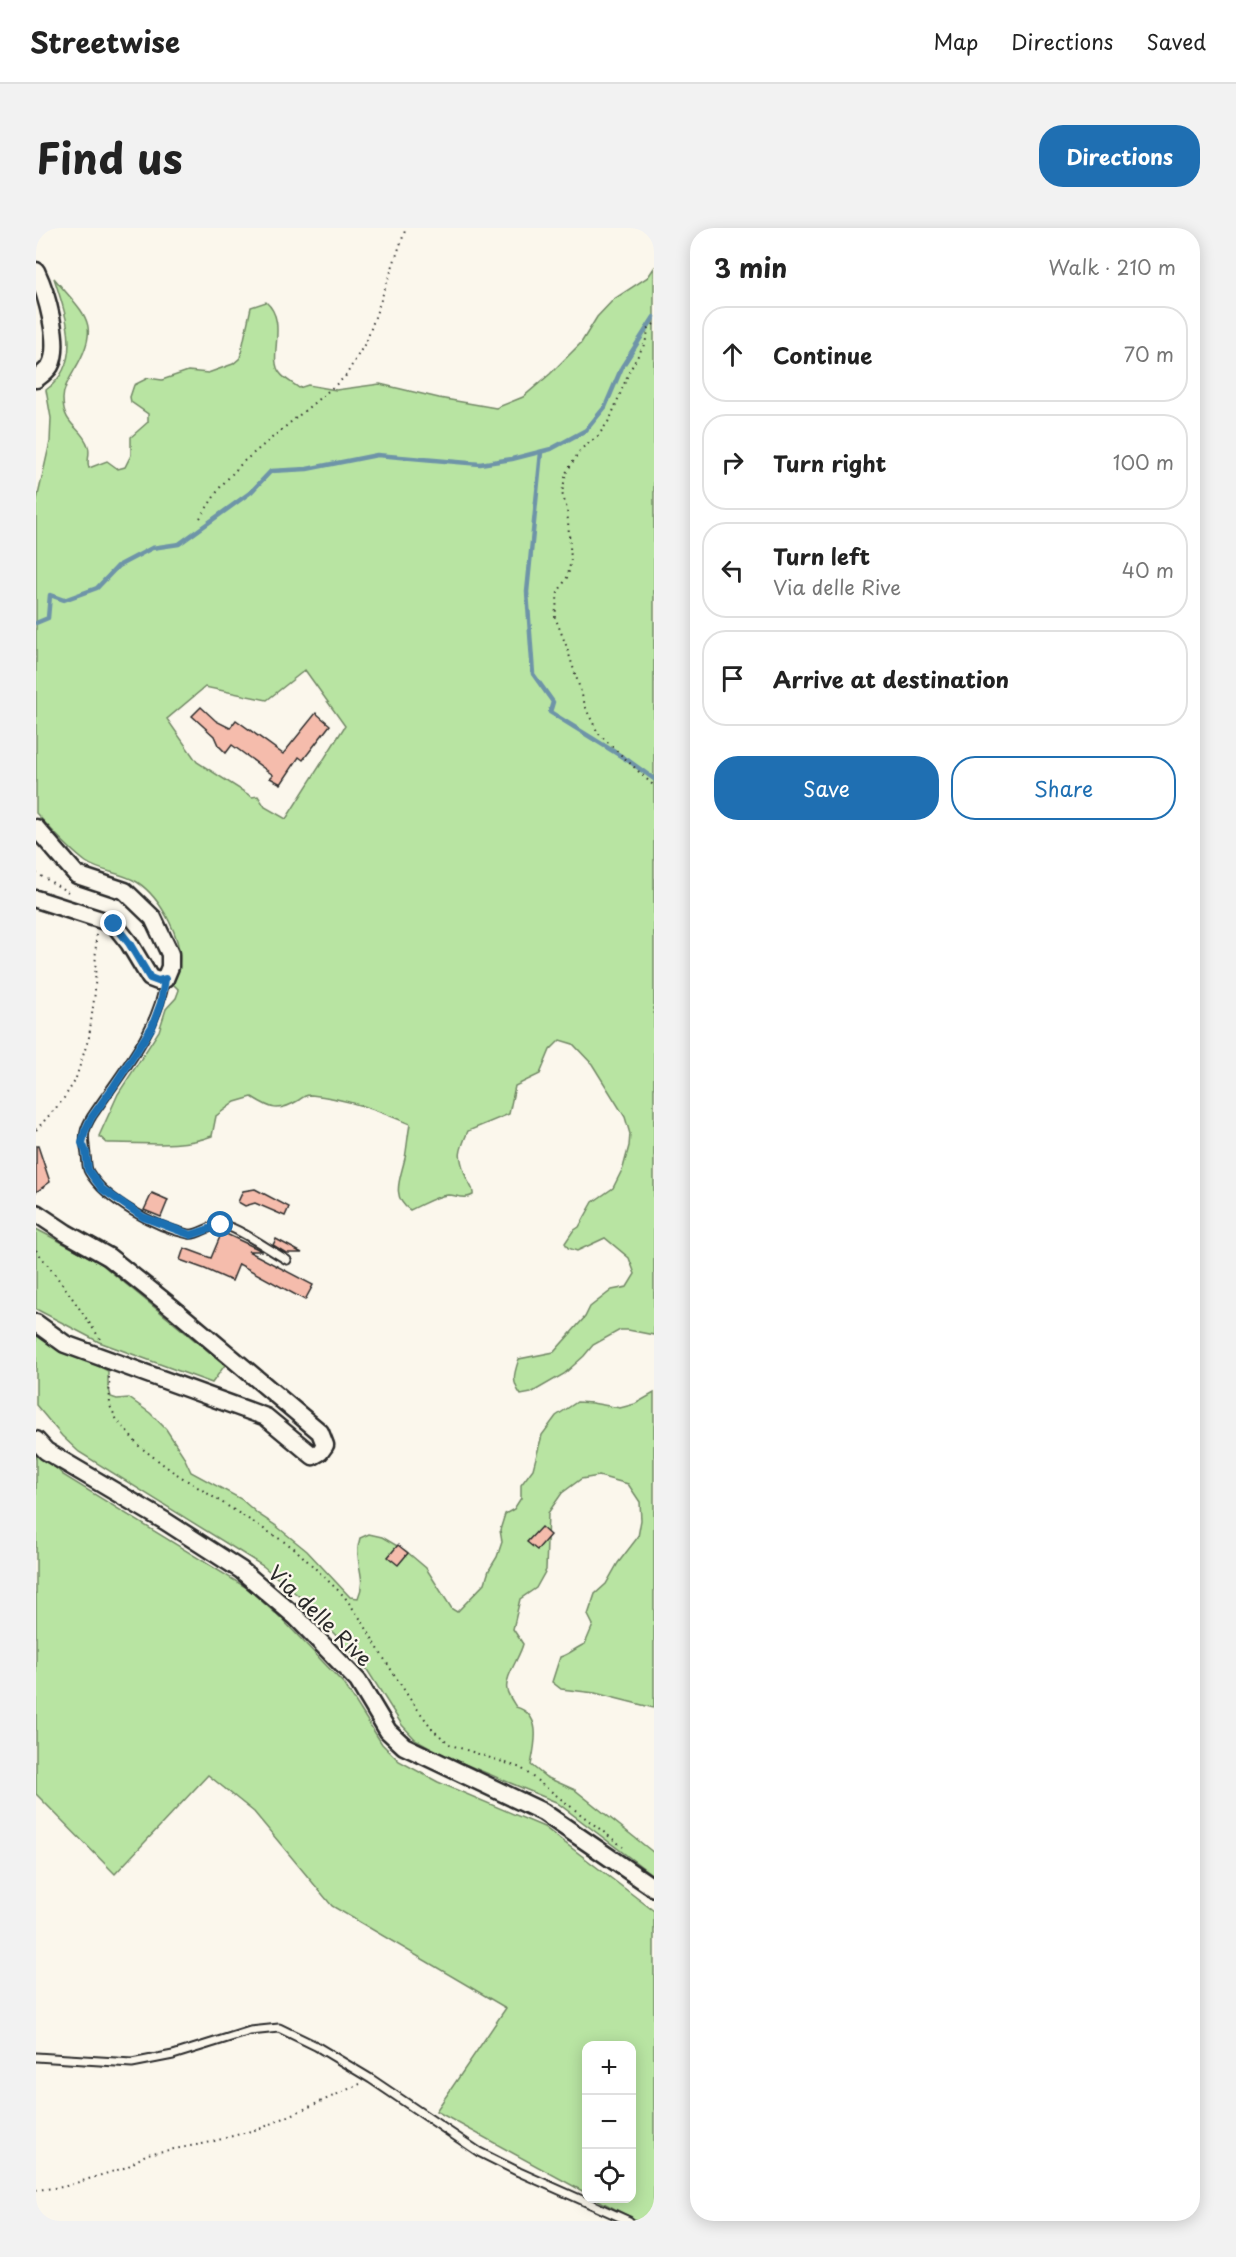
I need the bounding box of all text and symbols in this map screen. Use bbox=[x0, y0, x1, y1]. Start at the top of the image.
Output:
text: Streetwise bbox=[30, 20, 180, 63]
text: Map bbox=[933, 25, 978, 57]
text: Directions bbox=[1011, 25, 1113, 57]
text: Saved bbox=[1146, 25, 1206, 57]
text: Find us bbox=[36, 125, 183, 188]
button: Directions bbox=[1039, 125, 1200, 187]
text: 3 min bbox=[714, 248, 787, 287]
text: Walk · 210 m bbox=[1049, 252, 1176, 282]
icon: ahead bbox=[716, 338, 749, 371]
text: Continue bbox=[773, 338, 872, 371]
text: 70 m bbox=[1124, 339, 1174, 369]
icon: right bbox=[716, 446, 749, 479]
text: Turn right bbox=[773, 446, 886, 479]
text: 100 m bbox=[1113, 447, 1174, 477]
text: Turn left bbox=[773, 539, 870, 572]
icon: left bbox=[716, 554, 749, 587]
text: 40 m bbox=[1122, 555, 1174, 585]
text: Via delle Rive bbox=[773, 572, 901, 602]
icon: arrive bbox=[716, 662, 749, 695]
text: Arrive at destination bbox=[773, 662, 1009, 695]
button: Save bbox=[714, 756, 939, 820]
button: Share bbox=[951, 756, 1176, 820]
route end bbox=[100, 910, 126, 936]
route start bbox=[207, 1211, 233, 1237]
street label: Via delle Rive bbox=[261, 1557, 381, 1673]
map controls bbox=[582, 2041, 636, 2203]
button: + bbox=[582, 2041, 636, 2095]
button: − bbox=[582, 2095, 636, 2149]
button: locate bbox=[582, 2149, 636, 2203]

